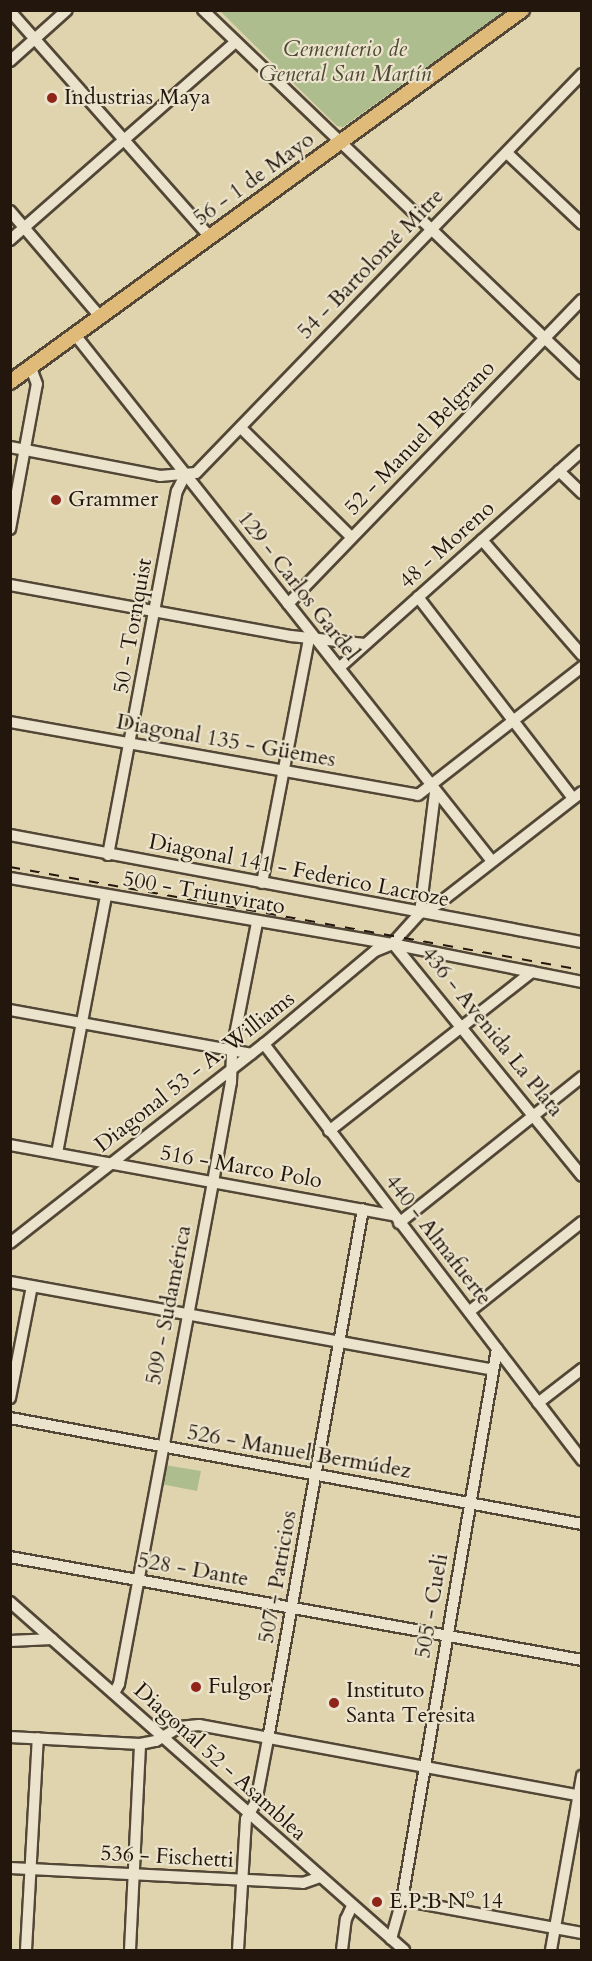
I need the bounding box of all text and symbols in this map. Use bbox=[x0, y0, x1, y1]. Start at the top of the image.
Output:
park label: Cementerio de General San Martín bbox=[259, 36, 431, 88]
place label: Industrias Maya bbox=[64, 85, 210, 111]
marker: Industrias Maya bbox=[45, 91, 59, 105]
street label: 56 - 1 de Mayo bbox=[189, 126, 319, 232]
street label: 54 - Bartolomé Mitre bbox=[292, 183, 450, 345]
street label: 52 - Manuel Belgrano bbox=[339, 355, 501, 521]
place label: Grammer bbox=[68, 487, 158, 513]
marker: Grammer bbox=[49, 493, 63, 507]
street label: 48 - Moreno bbox=[394, 495, 500, 595]
street label: 129 - Carlos Gardel bbox=[231, 506, 365, 666]
street label: 50 - Tornquist bbox=[108, 556, 158, 696]
street label: Diagonal 135 - Güemes bbox=[114, 709, 338, 773]
street label: Diagonal 141 - Federico Lacroze bbox=[146, 829, 452, 913]
street label: 500 - Triunvirato bbox=[121, 866, 287, 920]
street label: 436 - Avenida La Plata bbox=[415, 942, 569, 1122]
street label: Diagonal 53 - A. Williams bbox=[90, 986, 300, 1158]
street label: 516 - Marco Polo bbox=[158, 1140, 324, 1194]
street label: 440 - Almafuerte bbox=[379, 1169, 497, 1311]
street label: 509 - Sudamérica bbox=[141, 1223, 197, 1387]
street label: 526 - Manuel Bermúdez bbox=[185, 1419, 413, 1485]
street label: 507 - Patricios bbox=[253, 1508, 303, 1646]
street label: 528 - Dante bbox=[135, 1547, 251, 1593]
street label: 505 - Cueli bbox=[410, 1551, 454, 1661]
place label: Fulgor bbox=[208, 1674, 270, 1700]
street label: Diagonal 52 - Asamblea bbox=[128, 1677, 312, 1847]
place label: Instituto Santa Teresita bbox=[346, 1677, 476, 1729]
marker: Fulgor bbox=[189, 1680, 203, 1694]
marker: Instituto Santa Teresita bbox=[327, 1696, 341, 1710]
street label: 536 - Fischetti bbox=[100, 1840, 234, 1874]
place label: E.P.B Nº 14 bbox=[389, 1889, 503, 1915]
marker: E.P.B Nº 14 bbox=[370, 1895, 384, 1909]

